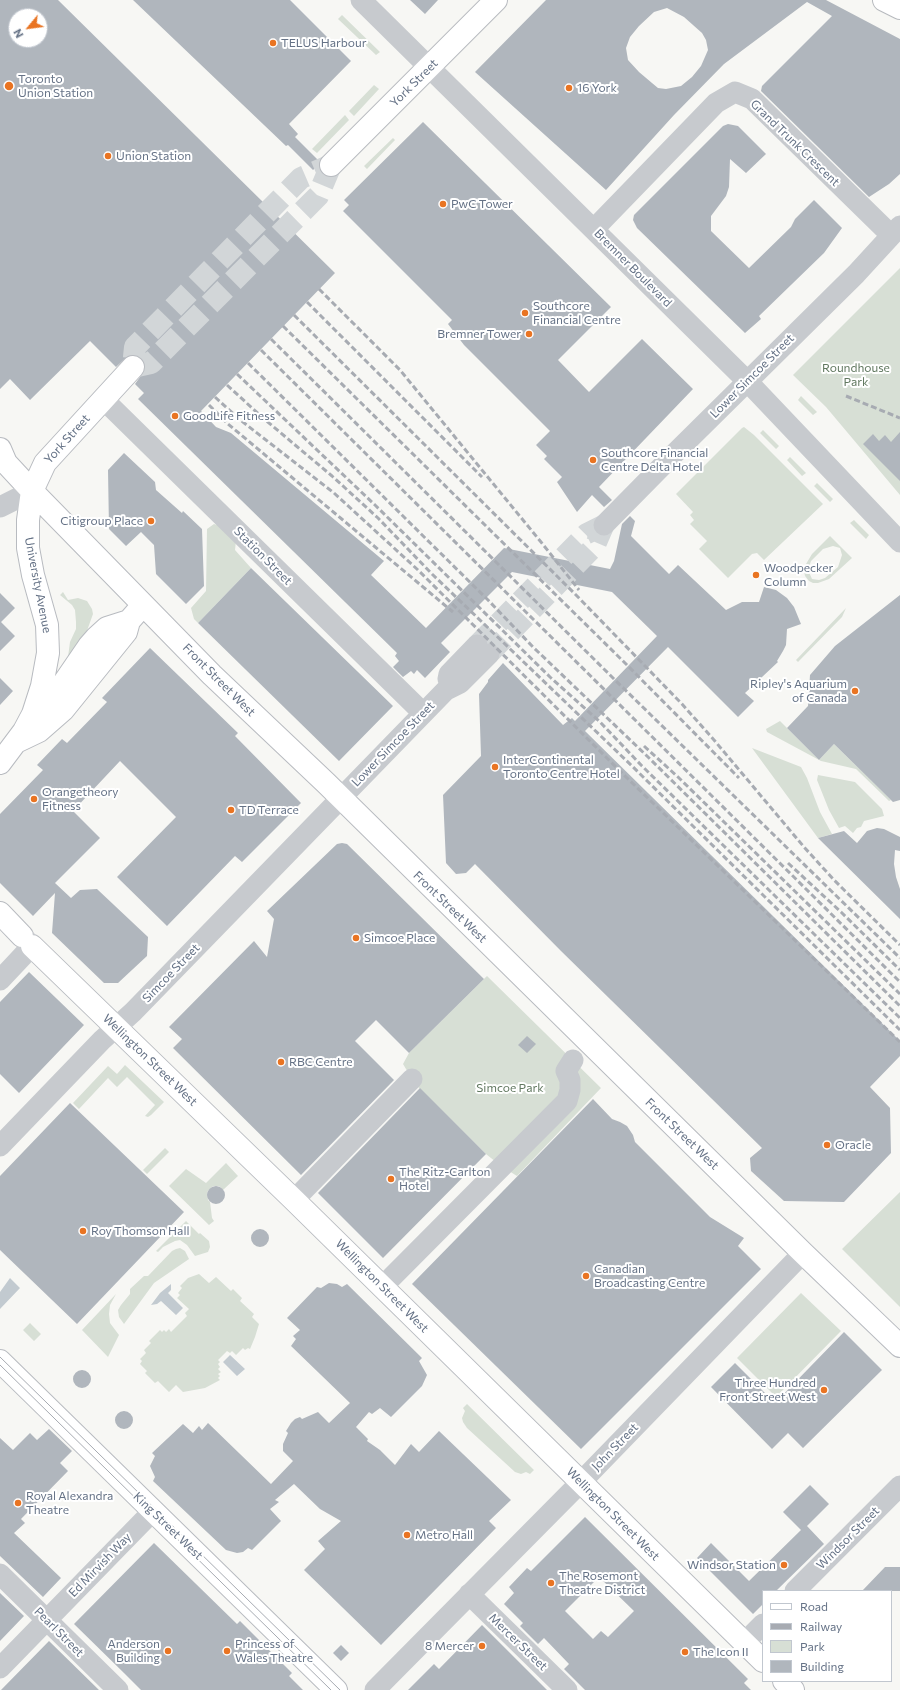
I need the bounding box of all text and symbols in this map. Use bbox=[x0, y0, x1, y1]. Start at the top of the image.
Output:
north arrow bbox=[8, 8, 48, 48]
text: N bbox=[10, 27, 26, 40]
place label: TELUS Harbour bbox=[281, 36, 366, 50]
marker: TELUS Harbour bbox=[268, 38, 278, 48]
street label: York Street bbox=[387, 56, 441, 110]
place label: Toronto Union Station bbox=[18, 72, 93, 100]
marker: Toronto Union Station bbox=[3, 80, 15, 92]
place label: 16 York bbox=[577, 81, 617, 95]
marker: 16 York bbox=[564, 83, 574, 93]
street label: Grand Trunk Crescent bbox=[747, 97, 843, 189]
place label: Union Station bbox=[116, 149, 191, 163]
marker: Union Station bbox=[103, 151, 113, 161]
place label: PwC Tower bbox=[451, 197, 513, 211]
marker: PwC Tower bbox=[438, 199, 448, 209]
street label: Bremner Boulevard bbox=[591, 226, 675, 310]
place label: Southcore Financial Centre bbox=[533, 299, 621, 327]
marker: Southcore Financial Centre bbox=[520, 308, 530, 318]
place label: Bremner Tower bbox=[437, 327, 521, 341]
marker: Bremner Tower bbox=[524, 329, 534, 339]
street label: Lower Simcoe Street bbox=[707, 331, 797, 421]
park label: Roundhouse Park bbox=[822, 361, 890, 389]
place label: GoodLife Fitness bbox=[183, 409, 275, 423]
street label: York Street bbox=[41, 411, 93, 467]
marker: GoodLife Fitness bbox=[170, 411, 180, 421]
place label: Southcore Financial Centre Delta Hotel bbox=[601, 446, 708, 474]
marker: Southcore Financial Centre Delta Hotel bbox=[588, 455, 598, 465]
place label: Citigroup Place bbox=[60, 514, 143, 528]
marker: Citigroup Place bbox=[146, 516, 156, 526]
street label: Station Street bbox=[231, 524, 295, 588]
street label: University Avenue bbox=[22, 536, 54, 634]
place label: Woodpecker Column bbox=[764, 561, 833, 589]
marker: Woodpecker Column bbox=[751, 570, 761, 580]
street label: Front Street West bbox=[180, 641, 258, 719]
place label: Ripley's Aquarium of Canada bbox=[750, 677, 847, 705]
marker: Ripley's Aquarium of Canada bbox=[850, 686, 860, 696]
street label: Lower Simcoe Street bbox=[349, 698, 437, 790]
place label: InterContinental Toronto Centre Hotel bbox=[503, 753, 620, 781]
marker: InterContinental Toronto Centre Hotel bbox=[490, 762, 500, 772]
place label: Orangetheory Fitness bbox=[42, 785, 119, 813]
marker: Orangetheory Fitness bbox=[29, 794, 39, 804]
place label: TD Terrace bbox=[239, 803, 299, 817]
marker: TD Terrace bbox=[226, 805, 236, 815]
street label: Front Street West bbox=[410, 868, 490, 946]
place label: Simcoe Place bbox=[364, 931, 435, 945]
marker: Simcoe Place bbox=[351, 933, 361, 943]
street label: Simcoe Street bbox=[139, 941, 203, 1005]
street label: Wellington Street West bbox=[100, 1011, 200, 1109]
place label: RBC Centre bbox=[289, 1055, 353, 1069]
marker: RBC Centre bbox=[276, 1057, 286, 1067]
park label: Simcoe Park bbox=[476, 1081, 544, 1095]
street label: Front Street West bbox=[642, 1095, 722, 1173]
place label: Oracle bbox=[835, 1138, 871, 1152]
marker: Oracle bbox=[822, 1140, 832, 1150]
place label: The Ritz-Carlton Hotel bbox=[399, 1165, 490, 1193]
marker: The Ritz-Carlton Hotel bbox=[386, 1174, 396, 1184]
place label: Roy Thomson Hall bbox=[91, 1224, 189, 1238]
marker: Roy Thomson Hall bbox=[78, 1226, 88, 1236]
street label: Wellington Street West bbox=[332, 1236, 432, 1336]
place label: Canadian Broadcasting Centre bbox=[594, 1262, 705, 1290]
marker: Canadian Broadcasting Centre bbox=[581, 1271, 591, 1281]
place label: Three Hundred Front Street West bbox=[719, 1376, 816, 1404]
marker: Three Hundred Front Street West bbox=[819, 1385, 829, 1395]
street label: John Street bbox=[589, 1420, 641, 1474]
street label: Wellington Street West bbox=[563, 1464, 663, 1564]
place label: Royal Alexandra Theatre bbox=[26, 1489, 113, 1517]
street label: King Street West bbox=[130, 1489, 206, 1563]
marker: Royal Alexandra Theatre bbox=[13, 1498, 23, 1508]
street label: Windsor Street bbox=[814, 1504, 882, 1572]
place label: Metro Hall bbox=[415, 1528, 473, 1542]
street label: Ed Mirvish Way bbox=[66, 1530, 134, 1600]
marker: Metro Hall bbox=[402, 1530, 412, 1540]
place label: Windsor Station bbox=[687, 1558, 776, 1572]
marker: Windsor Station bbox=[779, 1560, 789, 1570]
place label: The Rosemont Theatre District bbox=[559, 1569, 645, 1597]
marker: The Rosemont Theatre District bbox=[546, 1578, 556, 1588]
legend bbox=[762, 1590, 892, 1682]
text: Road bbox=[800, 1599, 828, 1613]
street label: Pearl Street bbox=[31, 1604, 87, 1660]
street label: Mercer Street bbox=[486, 1611, 550, 1673]
text: Railway bbox=[800, 1619, 842, 1633]
place label: Anderson Building bbox=[107, 1637, 160, 1665]
place label: Princess of Wales Theatre bbox=[235, 1637, 313, 1665]
place label: 8 Mercer bbox=[425, 1639, 474, 1653]
text: Park bbox=[800, 1639, 825, 1653]
marker: 8 Mercer bbox=[477, 1641, 487, 1651]
place label: The Icon II bbox=[693, 1645, 749, 1659]
marker: Anderson Building bbox=[163, 1646, 173, 1656]
marker: Princess of Wales Theatre bbox=[222, 1646, 232, 1656]
marker: The Icon II bbox=[680, 1647, 690, 1657]
text: Building bbox=[800, 1659, 844, 1673]

